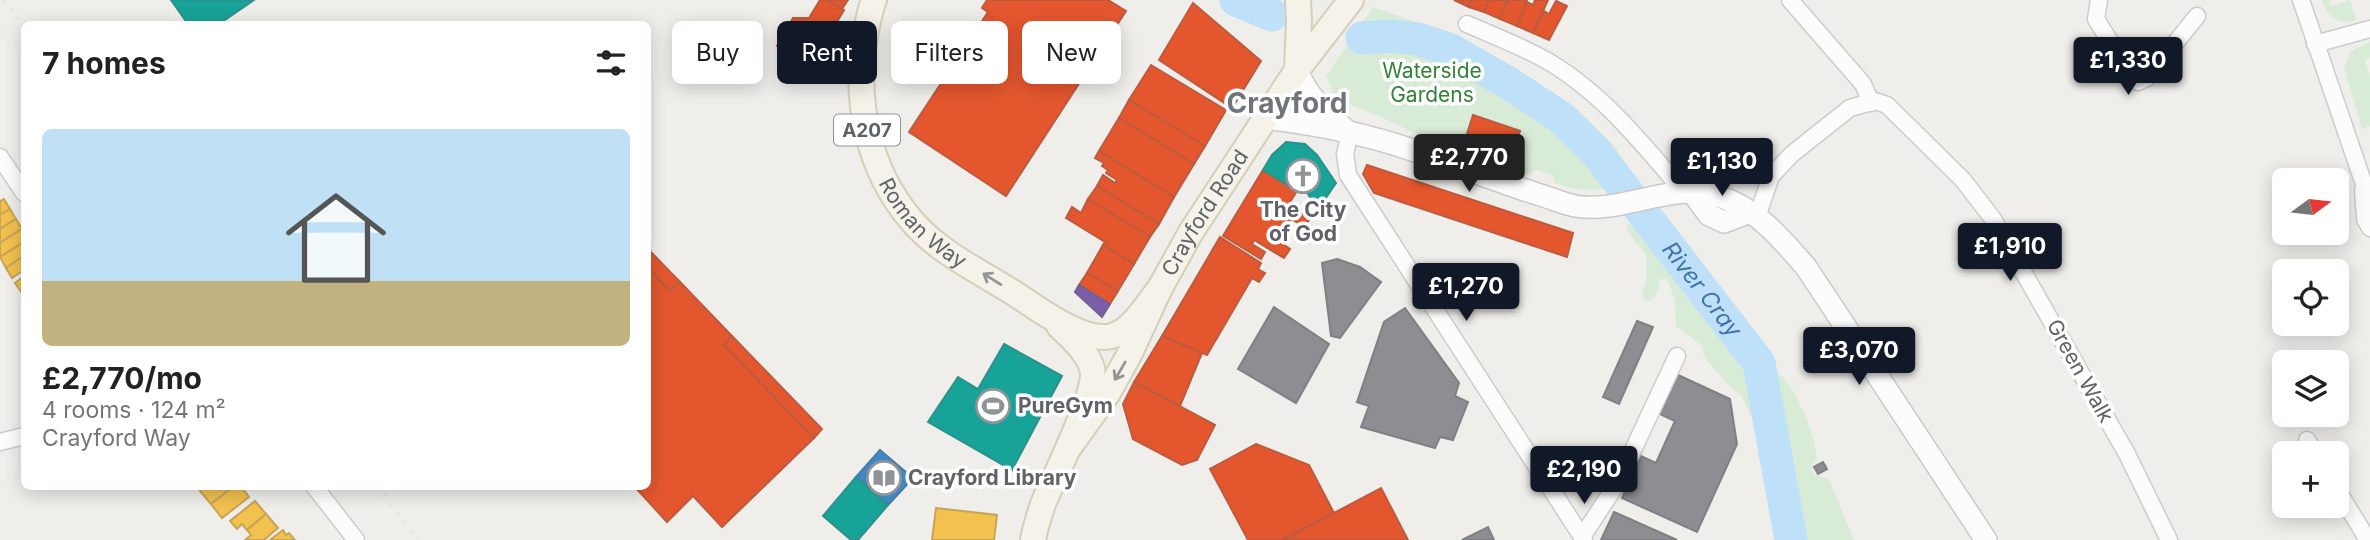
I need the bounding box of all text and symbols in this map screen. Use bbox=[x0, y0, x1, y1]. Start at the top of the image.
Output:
chip: Buy bbox=[672, 21, 763, 84]
chip: Rent bbox=[777, 21, 877, 84]
chip: Filters bbox=[891, 21, 1008, 84]
chip: New bbox=[1022, 21, 1121, 84]
pin: £1,330 bbox=[2071, 38, 2185, 97]
icon: filters bbox=[592, 44, 630, 82]
text: 7 homes bbox=[42, 45, 166, 81]
text: £1,330 bbox=[2090, 46, 2166, 74]
park label: Waterside Gardens bbox=[1382, 58, 1482, 107]
district label: Crayford bbox=[1227, 86, 1347, 120]
road number: A207 bbox=[834, 114, 900, 146]
pin: £2,770 bbox=[1412, 134, 1526, 194]
pin: £1,130 bbox=[1665, 138, 1779, 198]
text: £2,770 bbox=[1430, 143, 1508, 171]
street label: Crayford Road bbox=[1156, 145, 1253, 280]
text: £1,130 bbox=[1687, 147, 1757, 175]
church icon: The City of God bbox=[1284, 157, 1322, 195]
north arrow bbox=[2272, 168, 2348, 245]
map controls bbox=[2272, 168, 2349, 518]
street label: Roman Way bbox=[874, 173, 971, 273]
icon: home bbox=[273, 175, 399, 301]
place label: The City of God bbox=[1260, 197, 1347, 246]
pin: £1,910 bbox=[1953, 224, 2067, 283]
text: £1,910 bbox=[1974, 232, 2046, 260]
water label: River Cray bbox=[1657, 236, 1748, 344]
button: locate bbox=[2272, 259, 2349, 336]
pin: £1,270 bbox=[1409, 264, 1523, 323]
one-way arrow bbox=[982, 272, 1002, 286]
text: £1,270 bbox=[1428, 272, 1504, 300]
street label: Green Walk bbox=[2042, 315, 2119, 427]
pin: £3,070 bbox=[1802, 328, 1916, 387]
text: £3,070 bbox=[1819, 336, 1899, 364]
button: layers bbox=[2272, 350, 2349, 427]
text: £2,770/mo bbox=[42, 360, 202, 396]
one-way arrow bbox=[1113, 361, 1127, 381]
sports icon: PureGym bbox=[974, 387, 1012, 425]
place label: PureGym bbox=[1018, 393, 1113, 418]
text: 4 rooms · 124 m² bbox=[42, 396, 226, 424]
text: Crayford Way bbox=[42, 424, 191, 452]
button: + bbox=[2272, 441, 2349, 518]
pin: £2,190 bbox=[1527, 447, 1641, 506]
text: £2,190 bbox=[1546, 455, 1622, 483]
library icon: Crayford Library bbox=[865, 459, 903, 497]
place label: Crayford Library bbox=[908, 465, 1077, 490]

